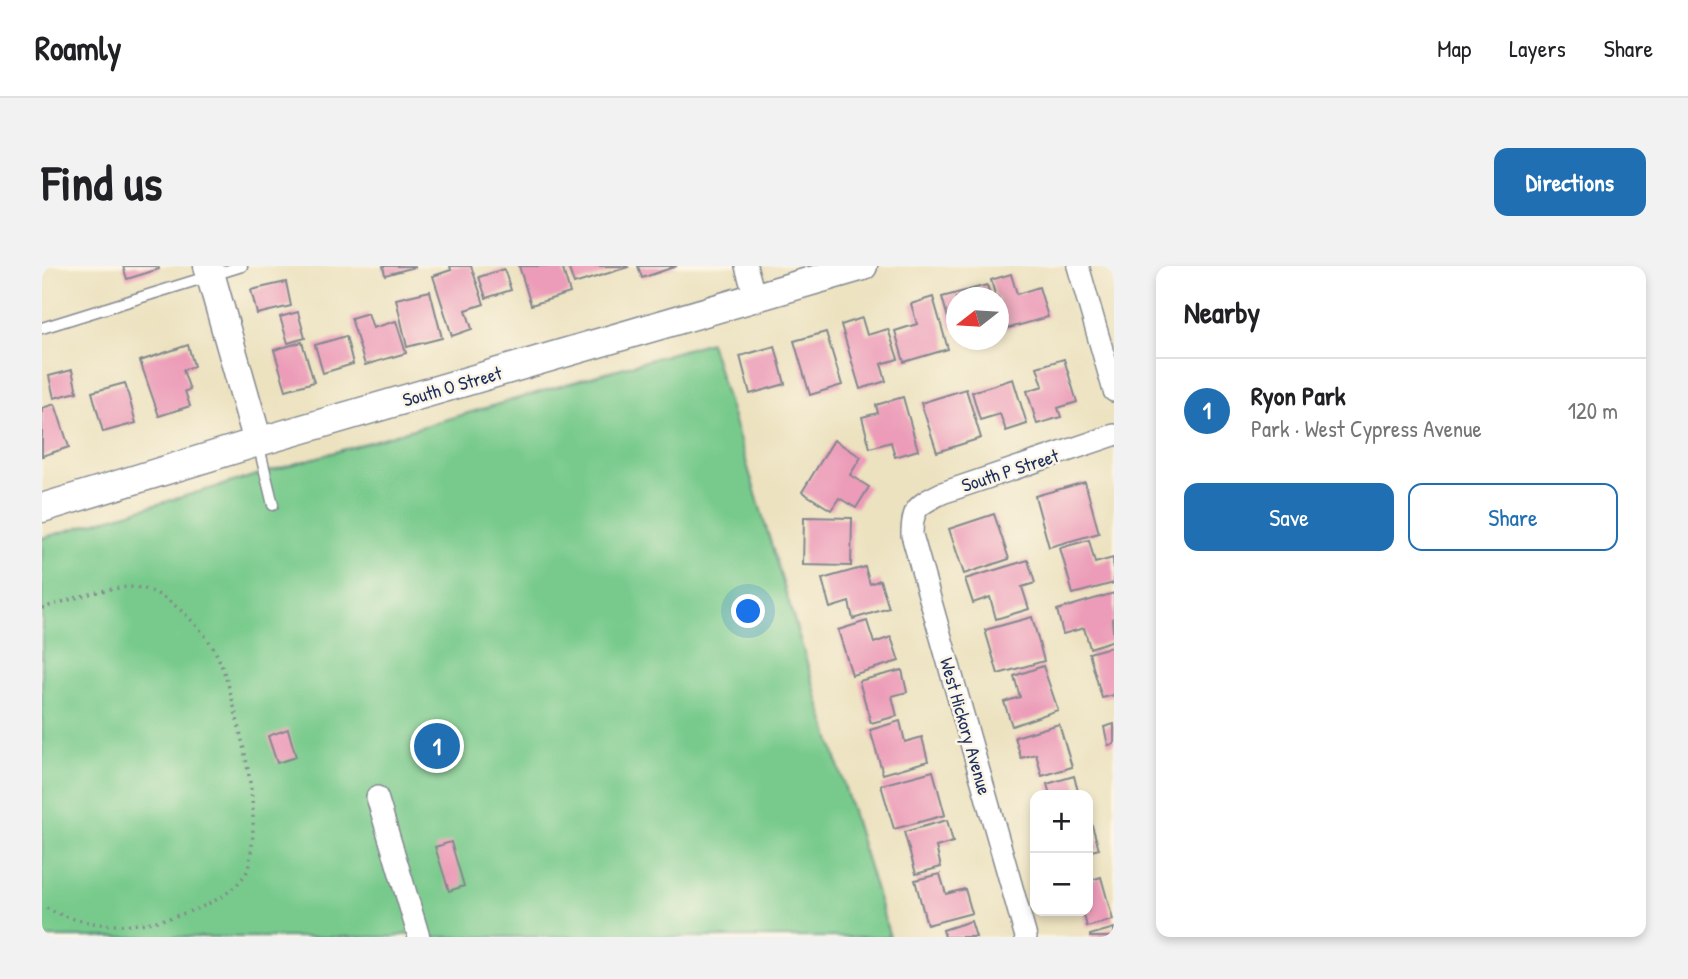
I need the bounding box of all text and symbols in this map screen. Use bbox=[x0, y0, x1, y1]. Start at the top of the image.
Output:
text: Roamly bbox=[35, 26, 121, 70]
text: Map bbox=[1437, 32, 1471, 64]
text: Layers bbox=[1509, 32, 1566, 64]
text: Share bbox=[1604, 32, 1653, 64]
button: Directions bbox=[1494, 148, 1646, 216]
text: Find us bbox=[42, 149, 162, 215]
north arrow bbox=[946, 287, 1009, 350]
text: Nearby bbox=[1184, 292, 1260, 332]
street label: South O Street bbox=[399, 359, 505, 413]
text: Ryon Park bbox=[1251, 378, 1346, 413]
text: 1 bbox=[1203, 395, 1211, 426]
text: 120 m bbox=[1568, 395, 1618, 426]
text: Park · West Cypress Avenue bbox=[1251, 413, 1482, 444]
street label: South P Street bbox=[958, 442, 1062, 498]
button: Save bbox=[1184, 483, 1394, 551]
button: Share bbox=[1408, 483, 1618, 551]
your location bbox=[731, 594, 765, 628]
street label: West Hickory Avenue bbox=[934, 654, 998, 798]
pin: 1 bbox=[414, 720, 460, 772]
map controls bbox=[1030, 790, 1093, 916]
button: + bbox=[1030, 790, 1093, 853]
button: − bbox=[1030, 853, 1093, 916]

